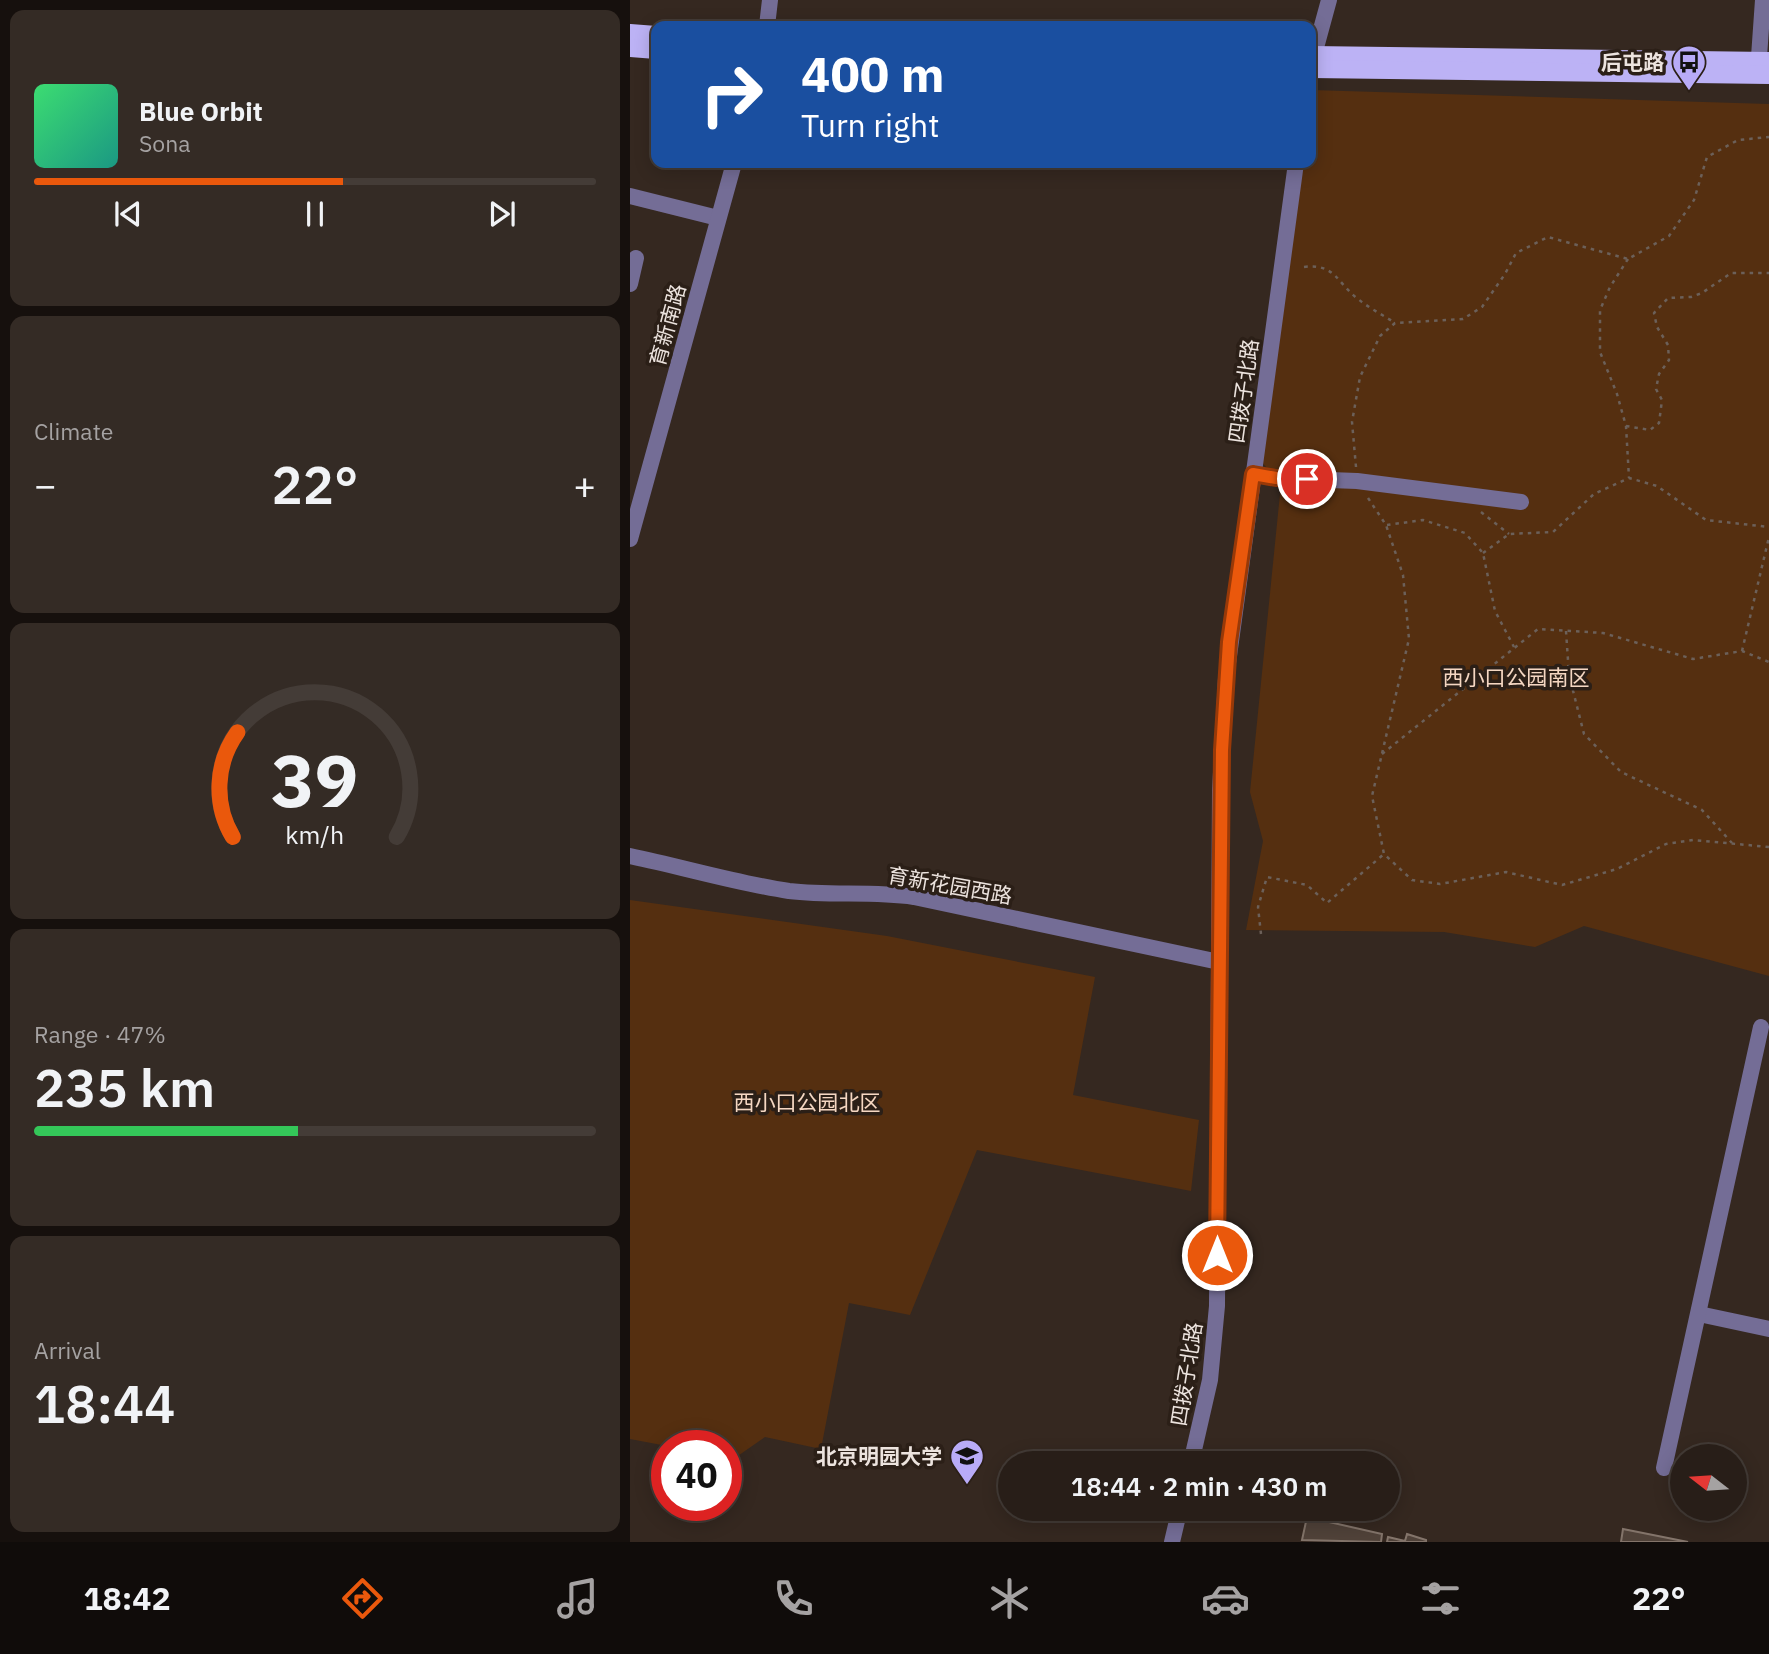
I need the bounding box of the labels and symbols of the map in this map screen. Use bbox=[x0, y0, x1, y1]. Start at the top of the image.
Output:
bus stop icon: 后屯路 bbox=[1670, 43, 1708, 92]
place label: 后屯路 bbox=[1601, 48, 1664, 76]
street label: 育新南路 bbox=[643, 281, 691, 369]
street label: 四拨子北路 bbox=[1222, 337, 1264, 445]
pin bbox=[1277, 449, 1337, 509]
park label: 西小口公园南区 bbox=[1443, 663, 1590, 691]
street label: 育新花园西路 bbox=[886, 860, 1014, 910]
park label: 西小口公园北区 bbox=[734, 1088, 881, 1116]
position arrow bbox=[1180, 1218, 1254, 1292]
street label: 四拨子北路 bbox=[1164, 1320, 1208, 1428]
speed limit sign: 40 bbox=[651, 1430, 742, 1521]
school or university icon: 北京明园大学 bbox=[948, 1437, 986, 1486]
place label: 北京明园大学 bbox=[816, 1442, 942, 1470]
north arrow bbox=[1670, 1444, 1746, 1521]

